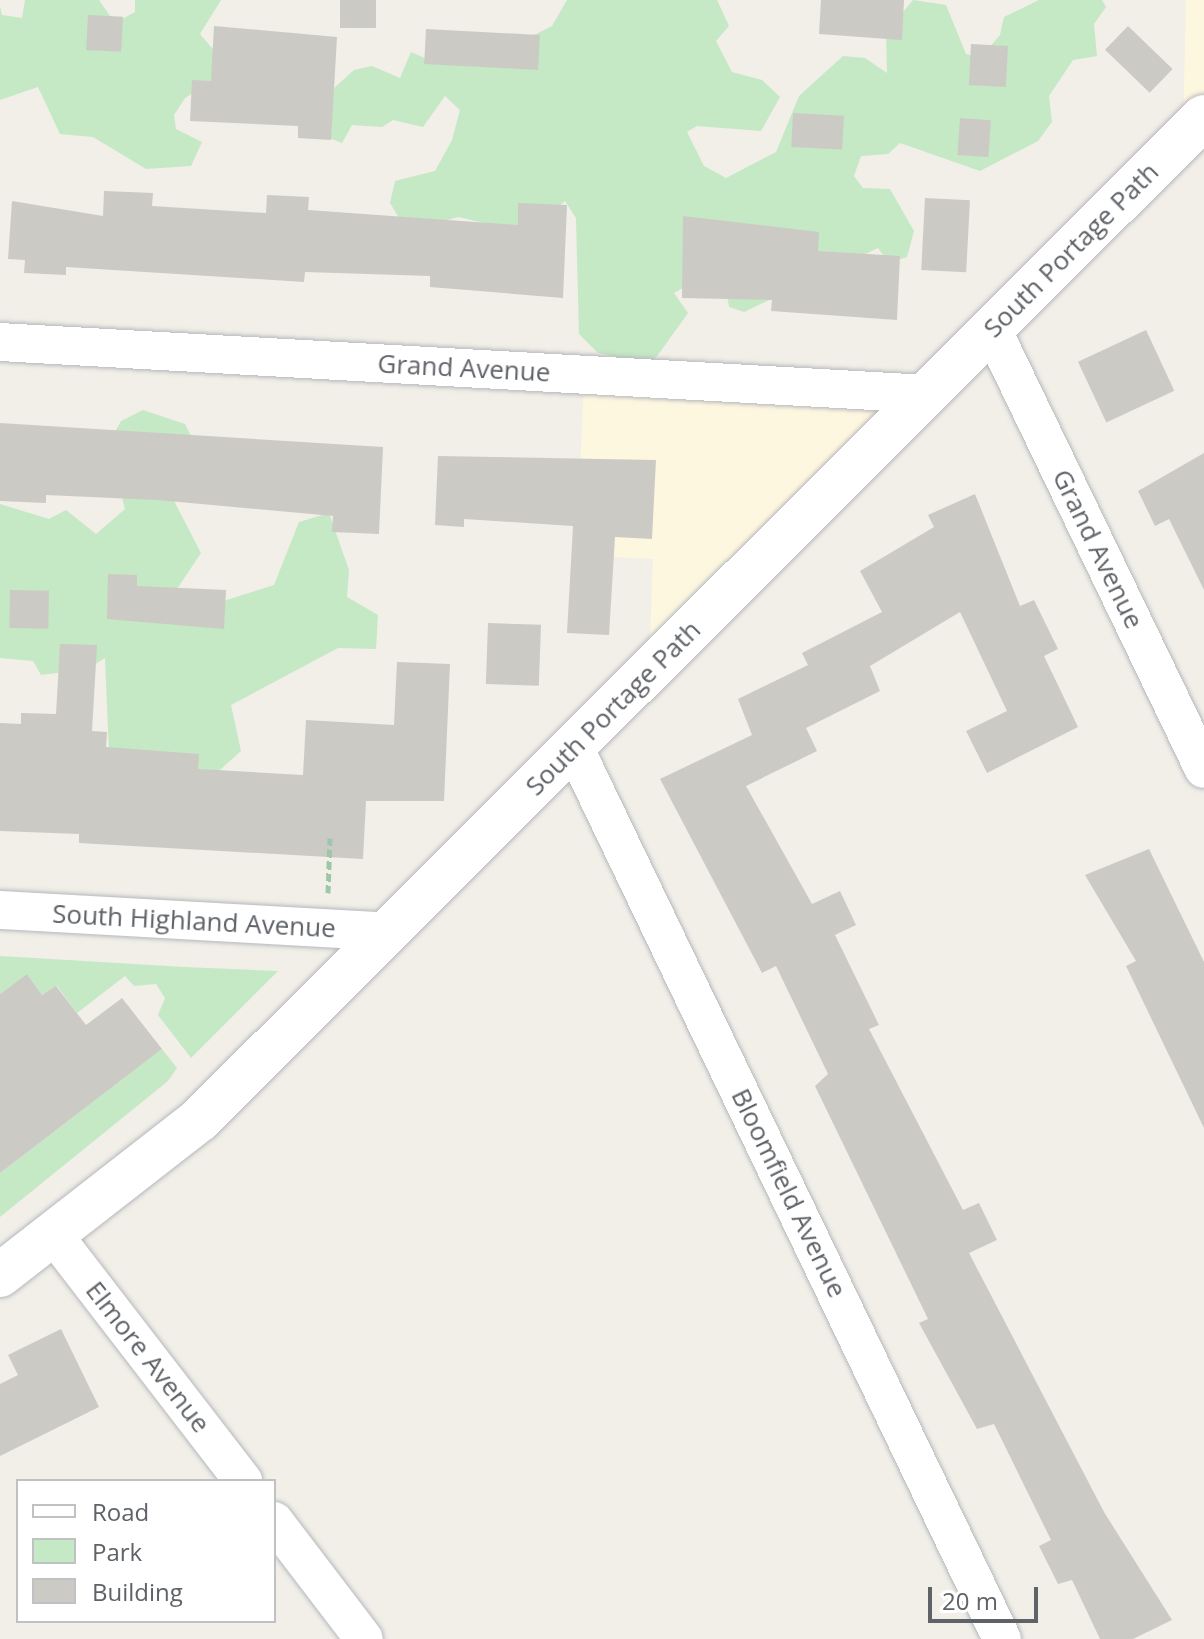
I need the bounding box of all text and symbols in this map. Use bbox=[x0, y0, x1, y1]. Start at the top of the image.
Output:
street label: South Portage Path bbox=[977, 156, 1165, 344]
street label: Grand Avenue bbox=[377, 348, 551, 388]
street label: Grand Avenue bbox=[1046, 464, 1150, 634]
street label: South Portage Path bbox=[519, 614, 707, 802]
street label: South Highland Avenue bbox=[52, 898, 336, 944]
street label: Bloomfield Avenue bbox=[725, 1084, 853, 1302]
street label: Elmore Avenue bbox=[79, 1275, 217, 1439]
legend bbox=[16, 1479, 276, 1623]
text: Road bbox=[92, 1495, 149, 1528]
text: Park bbox=[92, 1535, 142, 1568]
scale bar bbox=[932, 1571, 1042, 1621]
text: Building bbox=[92, 1575, 183, 1608]
text: 20 m bbox=[942, 1584, 998, 1617]

